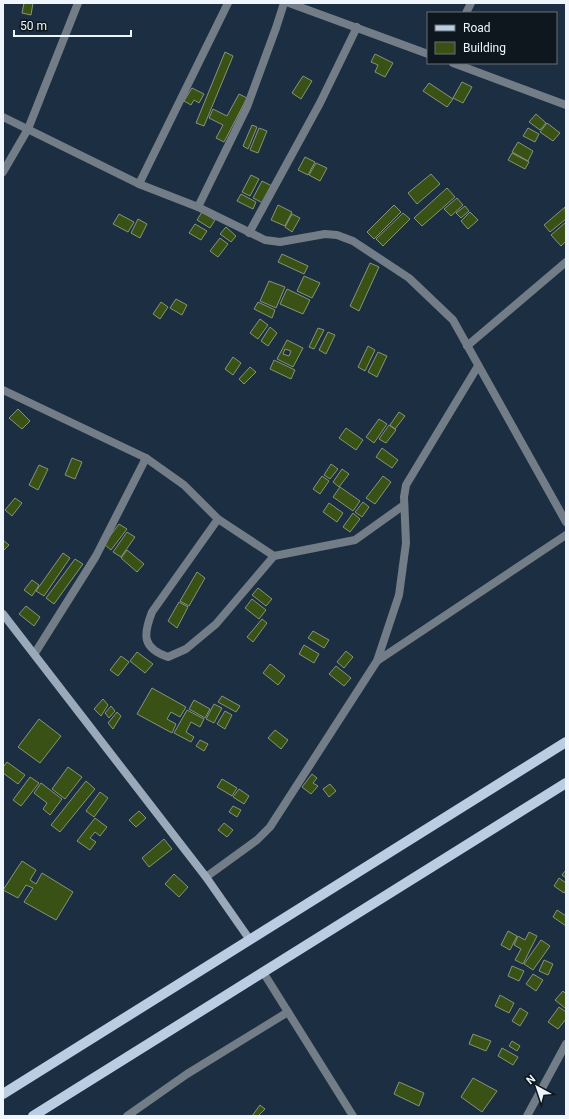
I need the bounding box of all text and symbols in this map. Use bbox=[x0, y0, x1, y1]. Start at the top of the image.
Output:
scale bar bbox=[14, 12, 131, 38]
legend bbox=[427, 12, 557, 64]
text: 50 m bbox=[20, 19, 47, 33]
text: Road bbox=[463, 21, 491, 35]
text: Building bbox=[463, 41, 506, 55]
north arrow bbox=[517, 1067, 557, 1107]
text: N bbox=[524, 1072, 538, 1087]

